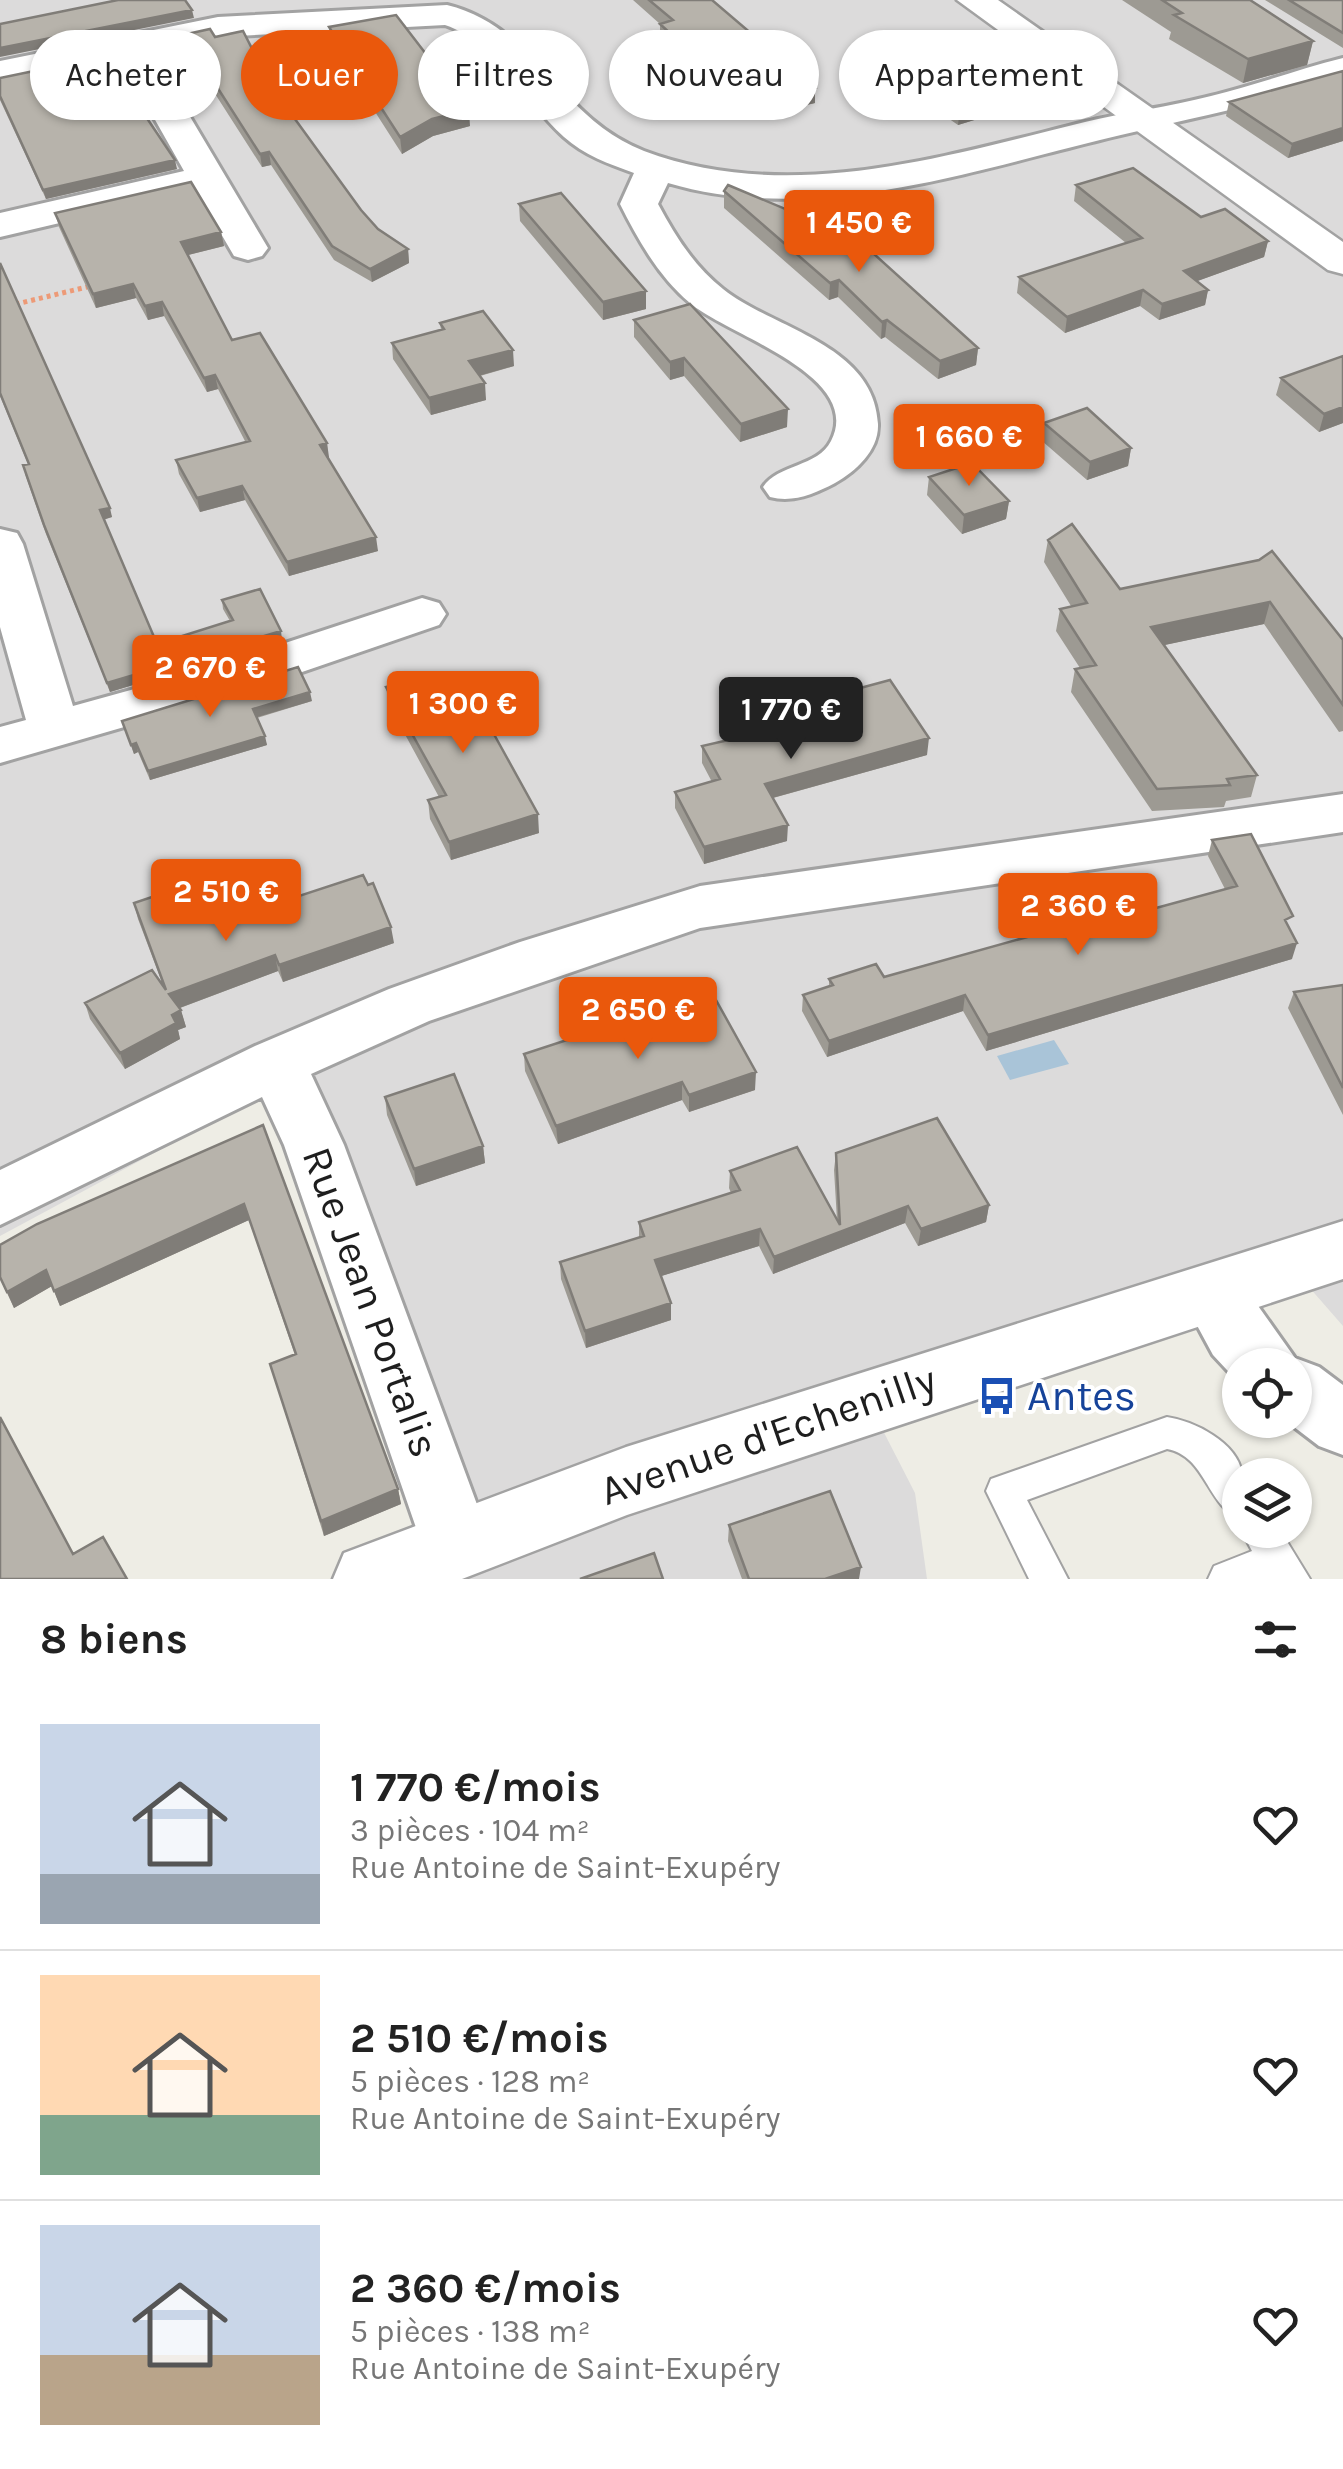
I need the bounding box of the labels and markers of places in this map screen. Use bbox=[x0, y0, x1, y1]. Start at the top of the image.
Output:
pin: 1 450 € bbox=[767, 190, 951, 275]
pin: 1 660 € bbox=[877, 404, 1061, 489]
pin: 2 670 € bbox=[118, 635, 302, 720]
pin: 1 300 € bbox=[371, 671, 555, 756]
pin: 1 770 € bbox=[699, 677, 883, 762]
pin: 2 510 € bbox=[134, 859, 318, 944]
pin: 2 360 € bbox=[986, 873, 1170, 958]
pin: 2 650 € bbox=[546, 977, 730, 1062]
place label: Antes bbox=[1027, 1371, 1136, 1421]
bus stop icon: Antes bbox=[976, 1375, 1018, 1417]

